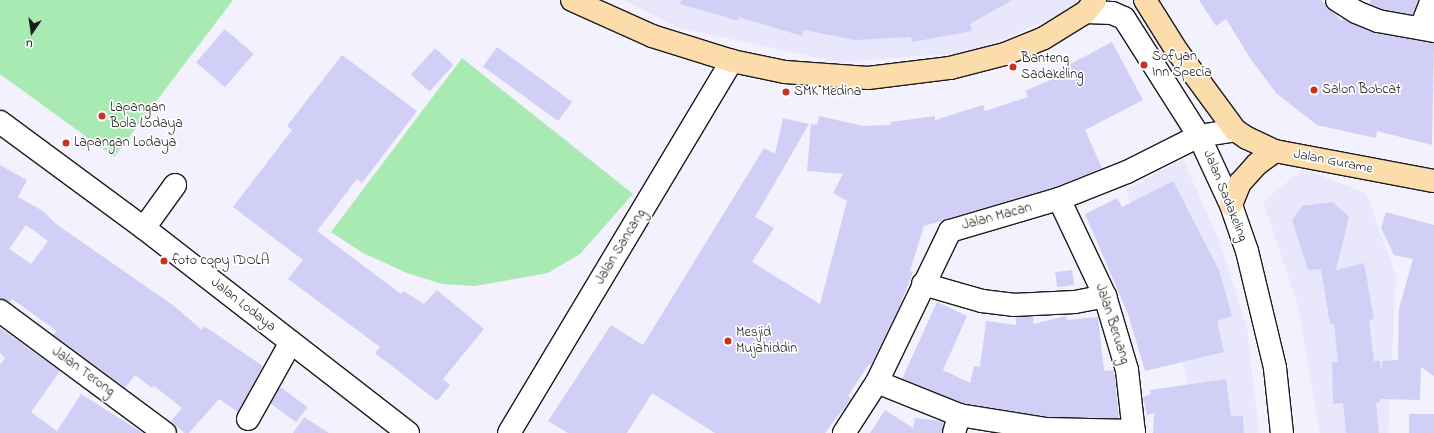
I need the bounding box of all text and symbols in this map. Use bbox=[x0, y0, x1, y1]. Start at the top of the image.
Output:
north arrow bbox=[12, 12, 52, 52]
text: U bbox=[24, 35, 34, 52]
place label: Sofyan Inn Specia bbox=[1152, 49, 1212, 82]
place label: Banteng Sadakeling bbox=[1021, 51, 1083, 84]
marker: Sofyan Inn Specia bbox=[1139, 60, 1149, 70]
marker: Banteng Sadakeling bbox=[1008, 62, 1018, 72]
place label: Salon Bobcat bbox=[1322, 82, 1401, 98]
place label: SMK Medina bbox=[794, 84, 861, 100]
marker: Salon Bobcat bbox=[1309, 85, 1319, 95]
marker: SMK Medina bbox=[781, 87, 791, 97]
place label: Lapangan Bola Lodaya bbox=[110, 100, 183, 132]
marker: Lapangan Bola Lodaya bbox=[97, 111, 107, 121]
place label: Lapangan Lodaya bbox=[74, 135, 176, 151]
marker: Lapangan Lodaya bbox=[61, 138, 71, 148]
street label: Jalan Gurame bbox=[1292, 146, 1374, 178]
street label: Jalan Sadakeling bbox=[1199, 148, 1251, 244]
street label: Jalan Macan bbox=[960, 200, 1034, 234]
street label: Jalan Sancang bbox=[592, 206, 650, 288]
place label: foto copy IDOLA bbox=[172, 253, 269, 269]
marker: foto copy IDOLA bbox=[159, 256, 169, 266]
street label: Jalan Lodaya bbox=[207, 274, 279, 336]
street label: Jalan Beruang bbox=[1091, 282, 1133, 366]
place label: Mesjid Mujahiddin bbox=[736, 325, 797, 358]
marker: Mesjid Mujahiddin bbox=[723, 336, 733, 346]
street label: Jalan Terong bbox=[48, 344, 118, 400]

